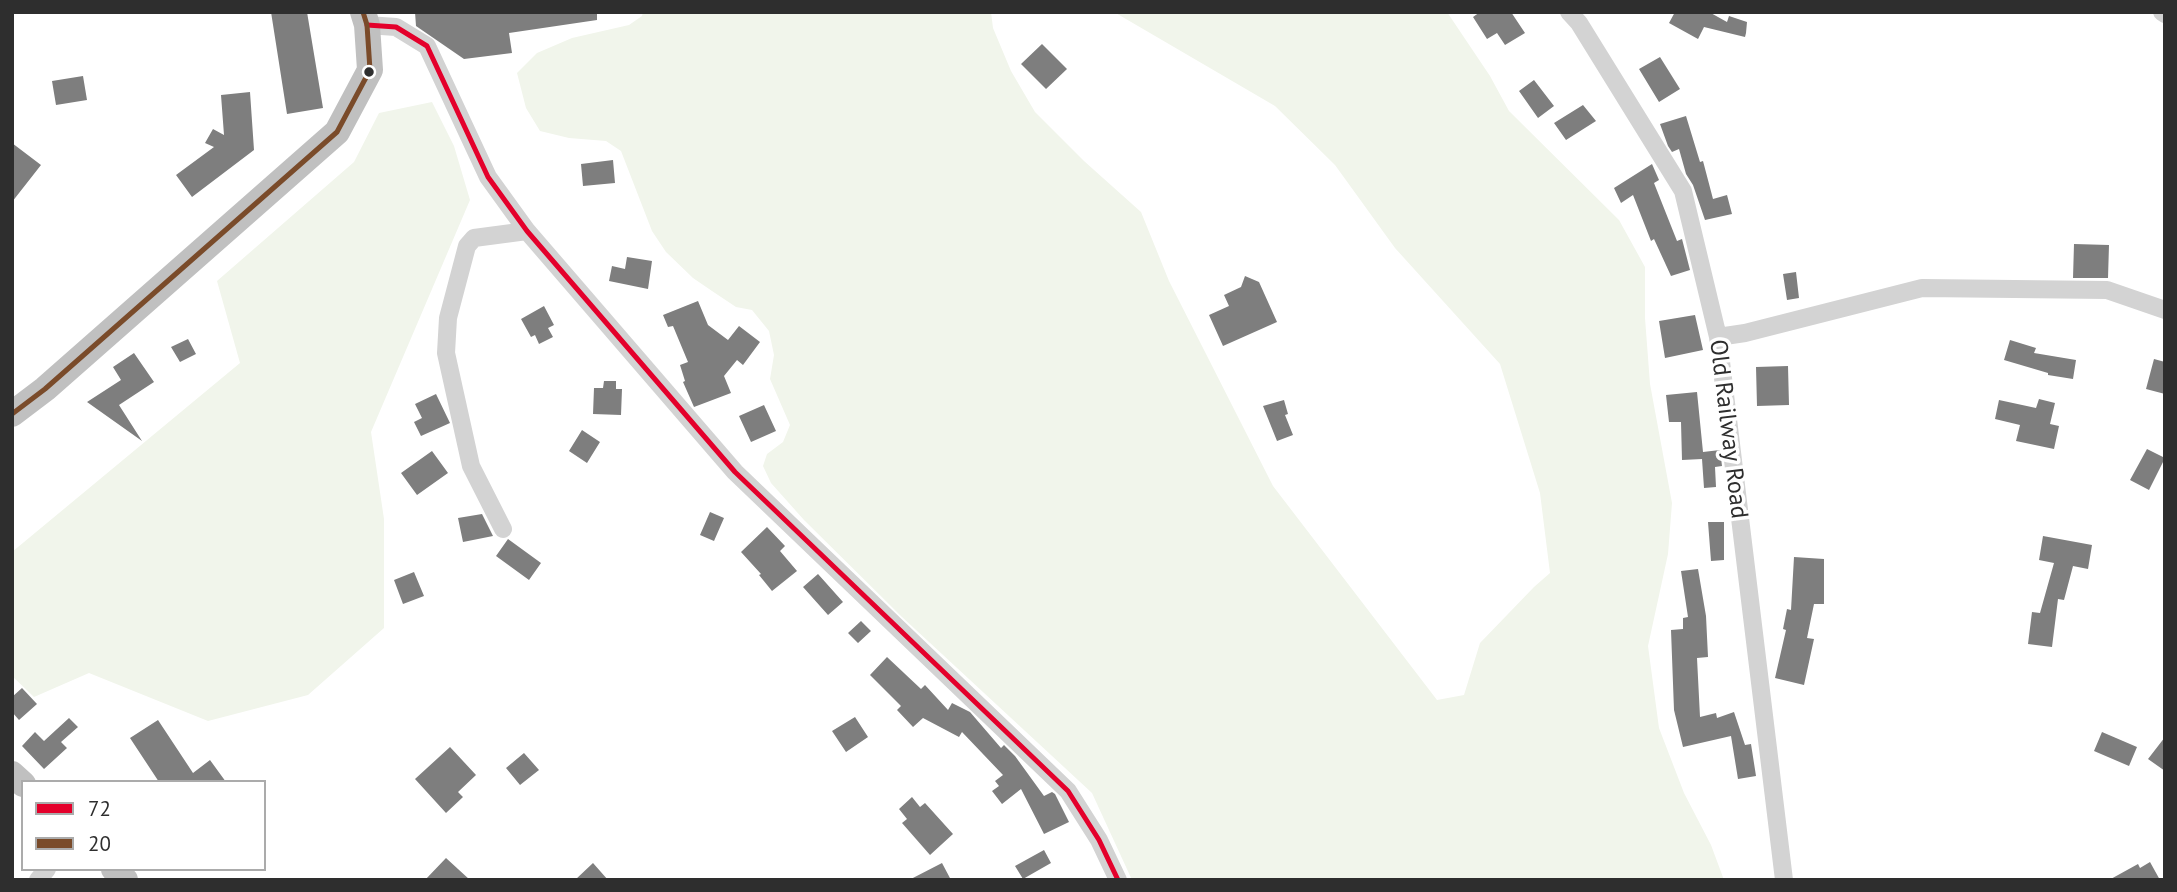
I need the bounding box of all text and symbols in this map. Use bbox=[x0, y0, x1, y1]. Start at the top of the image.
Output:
unlabelled marker bbox=[362, 65, 376, 79]
street label: Old Railway Road bbox=[1703, 338, 1753, 520]
legend bbox=[21, 780, 266, 871]
text: 72 bbox=[88, 795, 111, 822]
text: 20 bbox=[88, 830, 111, 857]

